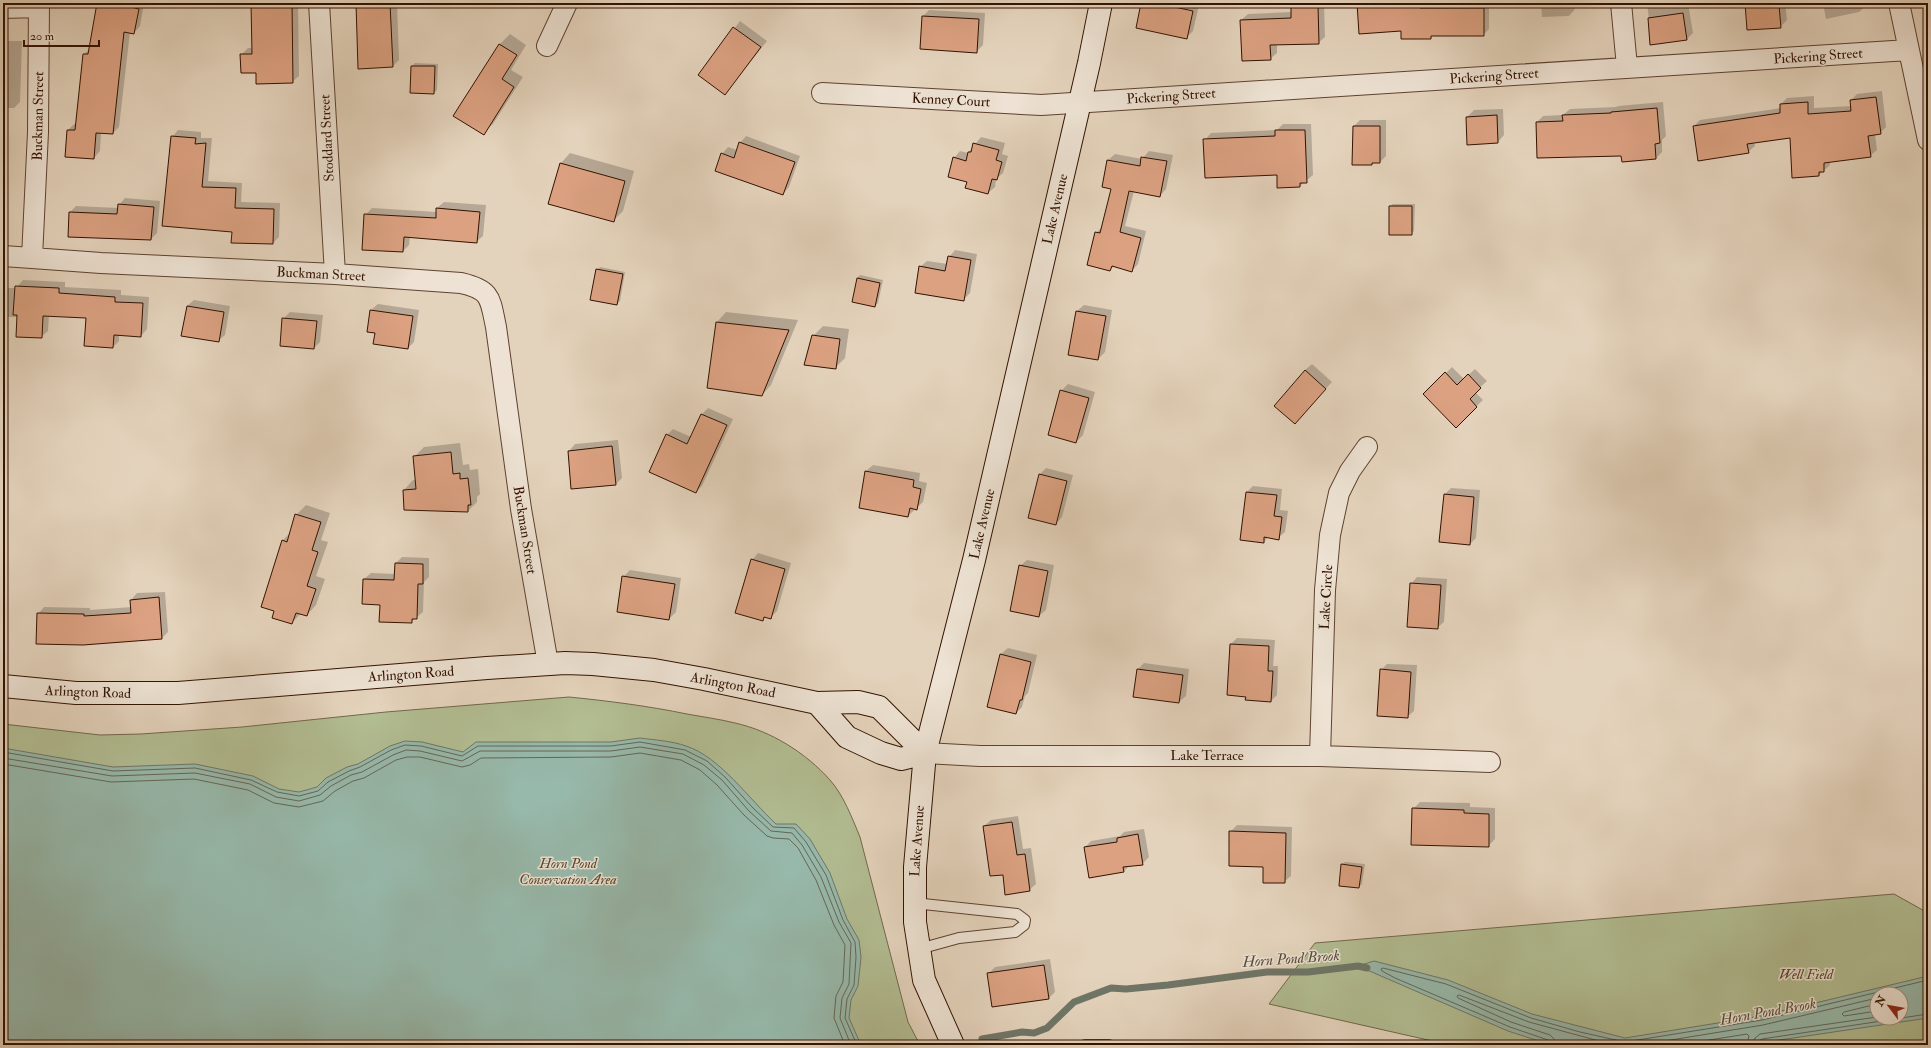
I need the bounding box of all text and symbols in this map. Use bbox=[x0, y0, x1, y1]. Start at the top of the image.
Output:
scale bar bbox=[24, 22, 99, 48]
text: 20 m bbox=[30, 29, 55, 44]
street label: Pickering Street bbox=[1773, 44, 1864, 68]
street label: Pickering Street bbox=[1449, 64, 1540, 88]
street label: Buckman Street bbox=[29, 71, 47, 161]
street label: Pickering Street bbox=[1126, 84, 1217, 108]
street label: Kenney Court bbox=[911, 89, 991, 112]
street label: Stoddard Street bbox=[316, 94, 338, 182]
street label: Lake Avenue bbox=[1039, 172, 1071, 246]
street label: Buckman Street bbox=[276, 263, 366, 285]
street label: Buckman Street bbox=[510, 485, 540, 576]
street label: Lake Avenue bbox=[966, 487, 998, 561]
street label: Lake Circle bbox=[1316, 564, 1336, 630]
street label: Arlington Road bbox=[366, 663, 455, 686]
street label: Arlington Road bbox=[688, 668, 777, 702]
street label: Arlington Road bbox=[44, 682, 131, 702]
street label: Lake Terrace bbox=[1170, 747, 1244, 764]
street label: Lake Avenue bbox=[906, 804, 928, 877]
park label: Horn Pond Conservation Area bbox=[519, 855, 617, 888]
water label: Horn Pond Brook bbox=[1241, 946, 1340, 972]
park label: Well Field bbox=[1779, 966, 1834, 983]
north arrow bbox=[1869, 986, 1909, 1026]
text: N bbox=[1872, 992, 1890, 1009]
water label: Horn Pond Brook bbox=[1717, 994, 1818, 1030]

